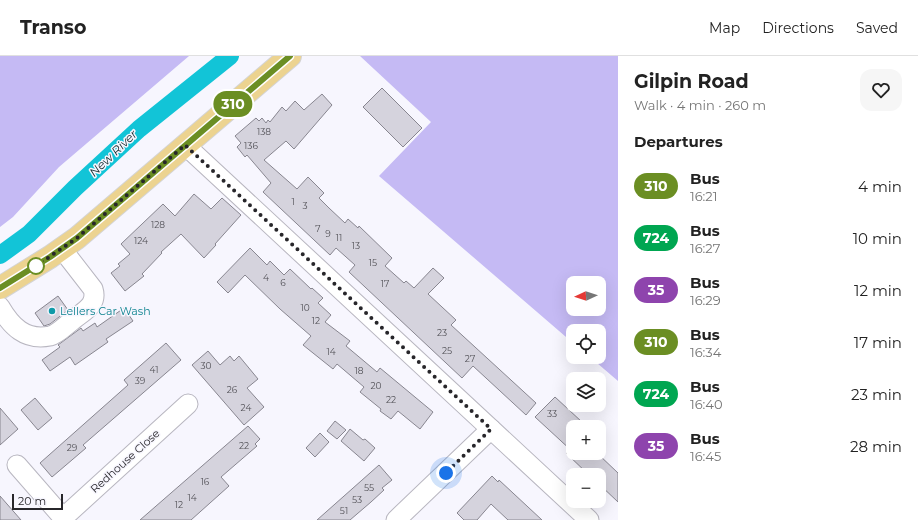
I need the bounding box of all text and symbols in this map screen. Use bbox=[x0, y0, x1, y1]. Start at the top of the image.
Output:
text: Transo bbox=[20, 16, 86, 39]
text: Map bbox=[709, 19, 740, 37]
text: Directions bbox=[762, 19, 834, 37]
text: Saved bbox=[856, 19, 898, 37]
button: heart bbox=[860, 69, 902, 111]
text: Gilpin Road bbox=[634, 70, 749, 93]
line badge: 310 bbox=[210, 91, 256, 117]
text: 310 bbox=[221, 95, 245, 113]
text: Walk · 4 min · 260 m bbox=[634, 97, 766, 113]
water label: New River bbox=[86, 126, 140, 180]
house number: 138 bbox=[257, 126, 271, 137]
text: Departures bbox=[634, 132, 723, 151]
house number: 136 bbox=[244, 140, 258, 151]
text: Bus bbox=[690, 169, 720, 188]
text: 310 bbox=[644, 177, 668, 195]
text: 4 min bbox=[858, 177, 902, 196]
text: 16:21 bbox=[690, 188, 717, 204]
house number: 1 bbox=[291, 196, 295, 207]
house number: 3 bbox=[302, 200, 308, 211]
house number: 128 bbox=[151, 219, 165, 230]
text: Bus bbox=[690, 221, 720, 240]
house number: 7 bbox=[315, 223, 321, 234]
house number: 9 bbox=[325, 228, 331, 239]
text: 724 bbox=[643, 229, 669, 247]
text: 10 min bbox=[853, 229, 902, 248]
house number: 11 bbox=[336, 232, 342, 243]
house number: 124 bbox=[134, 235, 148, 246]
house number: 13 bbox=[352, 240, 360, 251]
text: 16:27 bbox=[690, 240, 720, 256]
unlabelled marker bbox=[27, 257, 45, 275]
house number: 15 bbox=[369, 257, 377, 268]
house number: 4 bbox=[263, 272, 269, 283]
text: Bus bbox=[690, 273, 720, 292]
north arrow bbox=[566, 276, 606, 316]
map controls bbox=[566, 276, 606, 508]
house number: 6 bbox=[280, 277, 286, 288]
house number: 17 bbox=[381, 278, 389, 289]
text: 35 bbox=[648, 281, 664, 299]
text: 12 min bbox=[854, 281, 902, 300]
text: 16:29 bbox=[690, 292, 721, 308]
house number: 10 bbox=[300, 302, 310, 313]
place label: Lellers Car Wash bbox=[60, 304, 151, 318]
marker: Lellers Car Wash bbox=[47, 306, 57, 316]
house number: 12 bbox=[312, 315, 320, 326]
button: locate bbox=[566, 324, 606, 364]
text: Bus bbox=[690, 325, 720, 344]
house number: 23 bbox=[437, 327, 447, 338]
text: 310 bbox=[644, 333, 668, 351]
text: 17 min bbox=[854, 333, 902, 352]
text: 16:34 bbox=[690, 344, 721, 360]
house number: 25 bbox=[442, 345, 452, 356]
house number: 14 bbox=[326, 346, 336, 357]
house number: 27 bbox=[465, 353, 475, 364]
house number: 30 bbox=[200, 360, 212, 371]
house number: 41 bbox=[150, 364, 158, 375]
house number: 18 bbox=[355, 365, 364, 376]
button: layers bbox=[566, 372, 606, 412]
house number: 39 bbox=[135, 375, 146, 386]
text: Bus bbox=[690, 377, 720, 396]
house number: 20 bbox=[370, 380, 382, 391]
house number: 26 bbox=[227, 384, 238, 395]
text: 724 bbox=[643, 385, 669, 403]
text: 23 min bbox=[851, 385, 902, 404]
house number: 22 bbox=[386, 394, 396, 405]
text: 16:40 bbox=[690, 396, 723, 412]
house number: 24 bbox=[241, 402, 251, 413]
house number: 33 bbox=[547, 408, 557, 419]
button: + bbox=[566, 420, 606, 460]
street label: Redhouse Close bbox=[87, 426, 163, 496]
text: Bus bbox=[690, 429, 720, 448]
text: 35 bbox=[648, 437, 664, 455]
text: 28 min bbox=[850, 437, 902, 456]
house number: 22 bbox=[239, 440, 249, 451]
house number: 29 bbox=[67, 442, 78, 453]
text: 16:45 bbox=[690, 448, 721, 464]
your location bbox=[436, 463, 456, 483]
button: − bbox=[566, 468, 606, 508]
house number: 16 bbox=[201, 476, 210, 487]
house number: 55 bbox=[364, 482, 374, 493]
scale bar bbox=[12, 492, 63, 511]
house number: 14 bbox=[187, 492, 197, 503]
text: 20 m bbox=[18, 494, 46, 508]
house number: 53 bbox=[352, 494, 362, 505]
house number: 12 bbox=[175, 499, 183, 510]
house number: 51 bbox=[340, 505, 348, 516]

